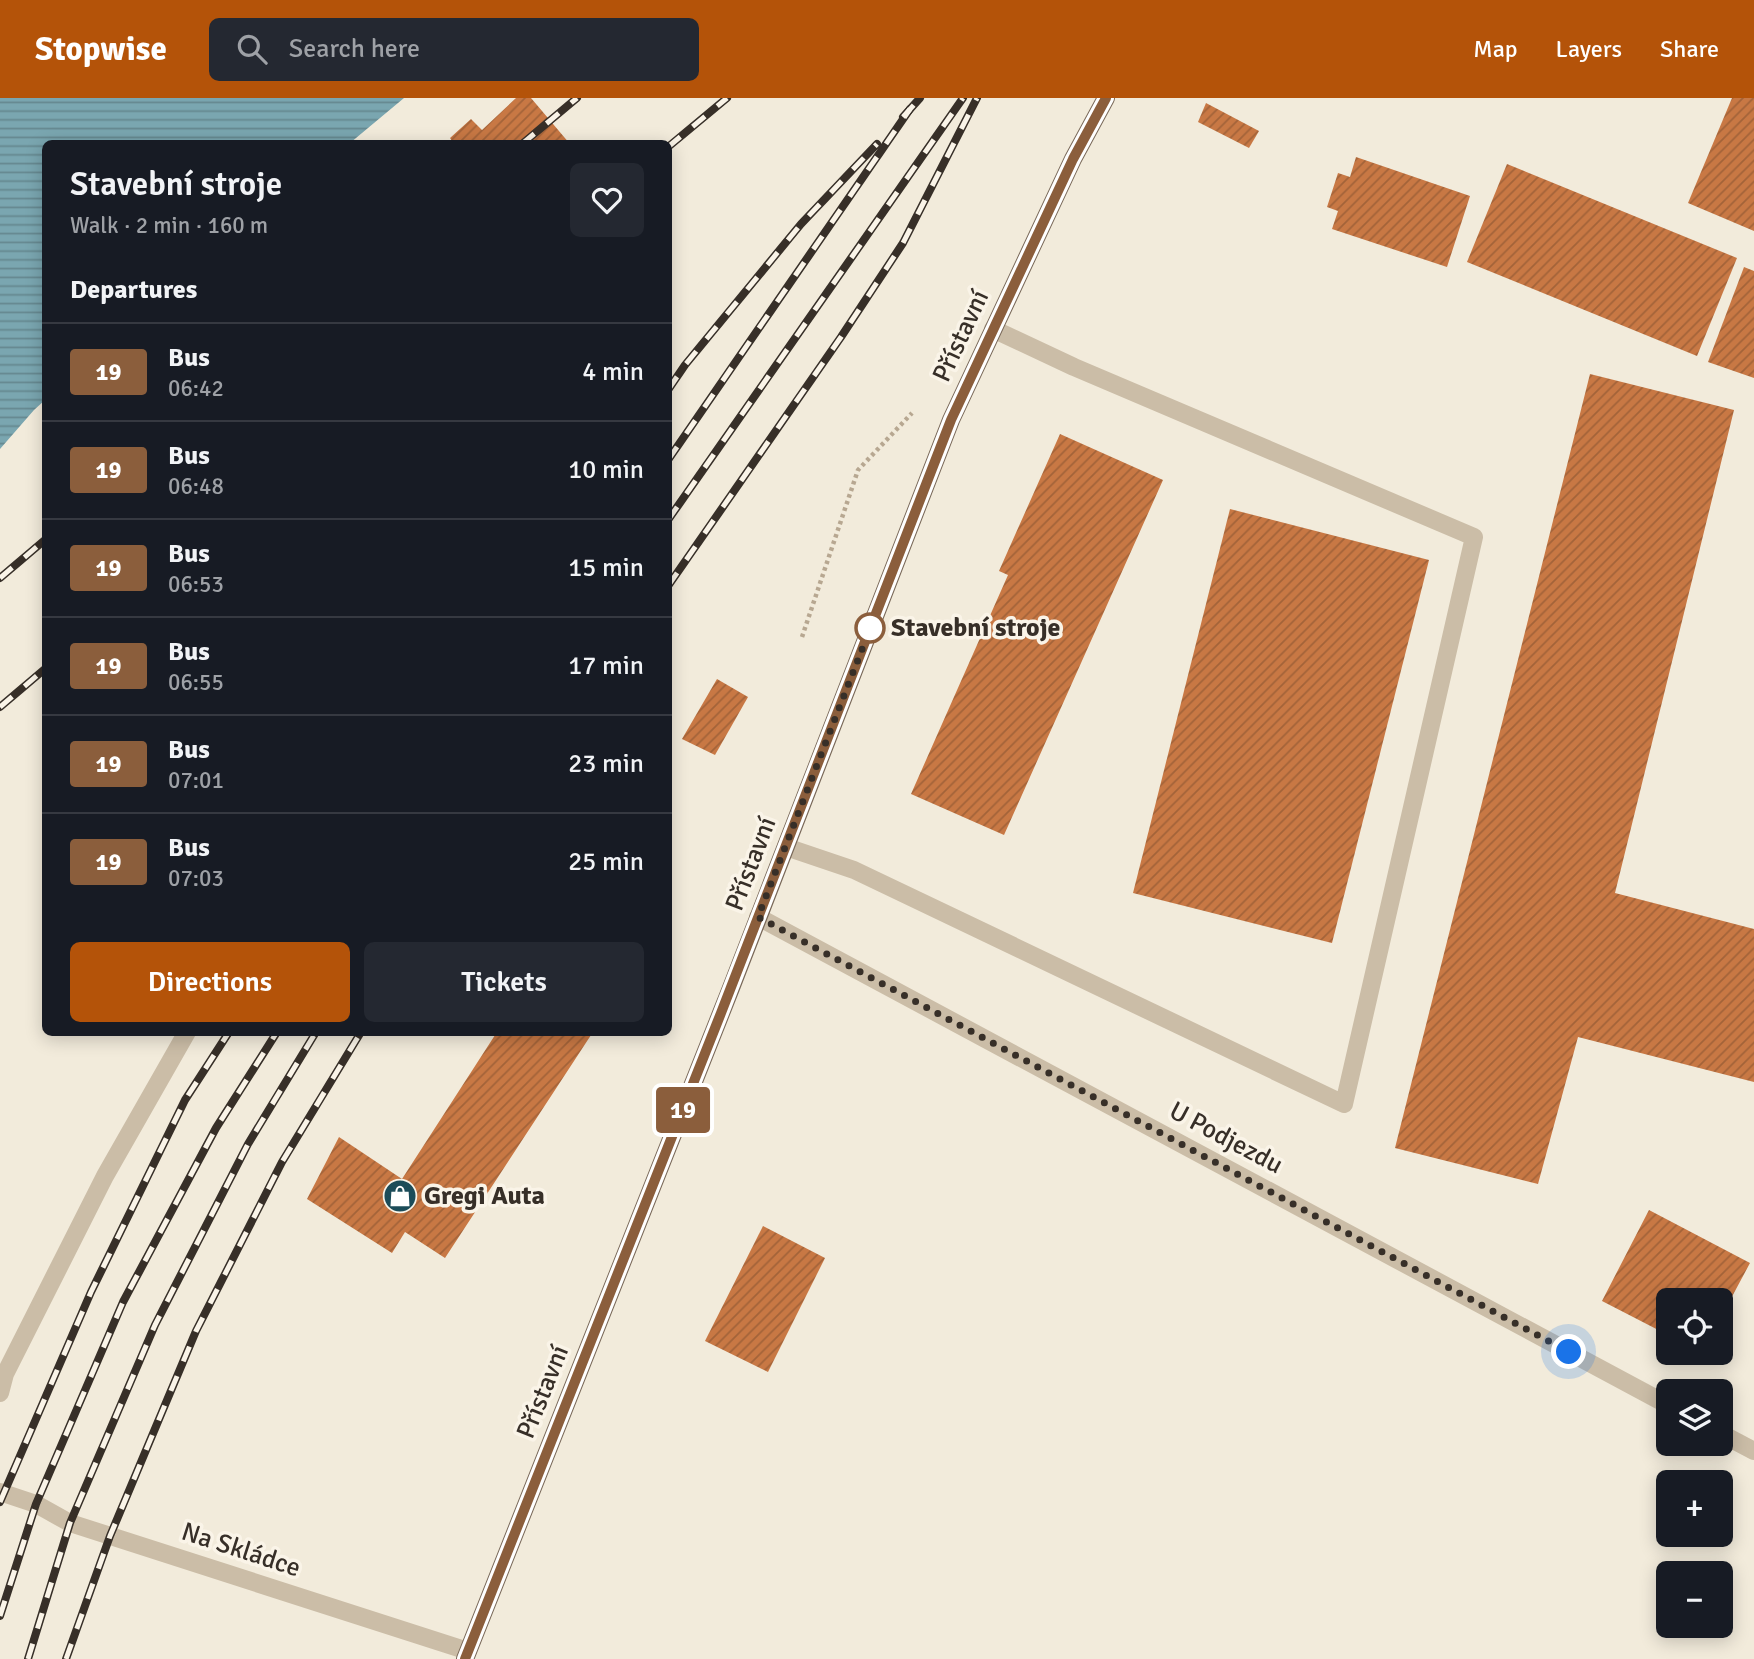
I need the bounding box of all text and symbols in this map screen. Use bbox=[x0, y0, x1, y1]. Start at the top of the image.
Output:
search box bbox=[209, 18, 699, 81]
text: Stopwise bbox=[35, 29, 167, 70]
icon: search bbox=[233, 30, 271, 68]
text: Search here bbox=[289, 33, 420, 65]
text: Map bbox=[1473, 34, 1518, 64]
text: Layers bbox=[1556, 34, 1622, 64]
text: Share bbox=[1660, 34, 1719, 64]
button: heart bbox=[570, 163, 644, 237]
text: Stavební stroje bbox=[70, 164, 282, 205]
text: Walk · 2 min · 160 m bbox=[70, 211, 268, 240]
text: Departures bbox=[70, 274, 197, 306]
street label: Přístavní bbox=[926, 285, 996, 387]
text: Bus bbox=[168, 342, 210, 374]
text: 4 min bbox=[582, 356, 644, 388]
text: 19 bbox=[96, 357, 121, 387]
text: 06:42 bbox=[168, 374, 224, 403]
text: Bus bbox=[168, 440, 210, 472]
text: 10 min bbox=[568, 454, 644, 486]
text: 19 bbox=[96, 455, 121, 485]
text: 06:48 bbox=[168, 472, 224, 501]
text: Bus bbox=[168, 538, 210, 570]
text: 15 min bbox=[568, 552, 644, 584]
text: 19 bbox=[96, 553, 121, 583]
text: 06:53 bbox=[168, 570, 224, 599]
place label: Stavební stroje bbox=[891, 612, 1061, 644]
marker: Stavební stroje bbox=[855, 613, 885, 643]
text: Bus bbox=[168, 636, 210, 668]
text: 17 min bbox=[568, 650, 644, 682]
text: 19 bbox=[96, 651, 121, 681]
text: 06:55 bbox=[168, 668, 224, 697]
text: Bus bbox=[168, 734, 210, 766]
text: 23 min bbox=[568, 748, 644, 780]
text: 19 bbox=[96, 749, 121, 779]
text: 07:01 bbox=[168, 766, 224, 795]
street label: Přístavní bbox=[719, 813, 783, 915]
text: Bus bbox=[168, 832, 210, 864]
text: 25 min bbox=[568, 846, 644, 878]
text: 19 bbox=[96, 847, 121, 877]
text: 07:03 bbox=[168, 864, 224, 893]
button: Directions bbox=[70, 942, 350, 1022]
button: Tickets bbox=[364, 942, 644, 1022]
line badge: 19 bbox=[652, 1087, 714, 1133]
text: 19 bbox=[670, 1095, 696, 1125]
street label: U Podjezdu bbox=[1164, 1095, 1288, 1181]
shop icon: Gregi Auta bbox=[381, 1177, 419, 1215]
place label: Gregi Auta bbox=[424, 1180, 545, 1212]
map controls bbox=[1656, 1288, 1733, 1638]
button: locate bbox=[1656, 1288, 1733, 1365]
your location bbox=[1551, 1334, 1586, 1369]
street label: Přístavní bbox=[510, 1341, 576, 1443]
button: layers bbox=[1656, 1379, 1733, 1456]
button: + bbox=[1656, 1470, 1733, 1547]
street label: Na Skládce bbox=[177, 1516, 305, 1584]
button: − bbox=[1656, 1561, 1733, 1638]

